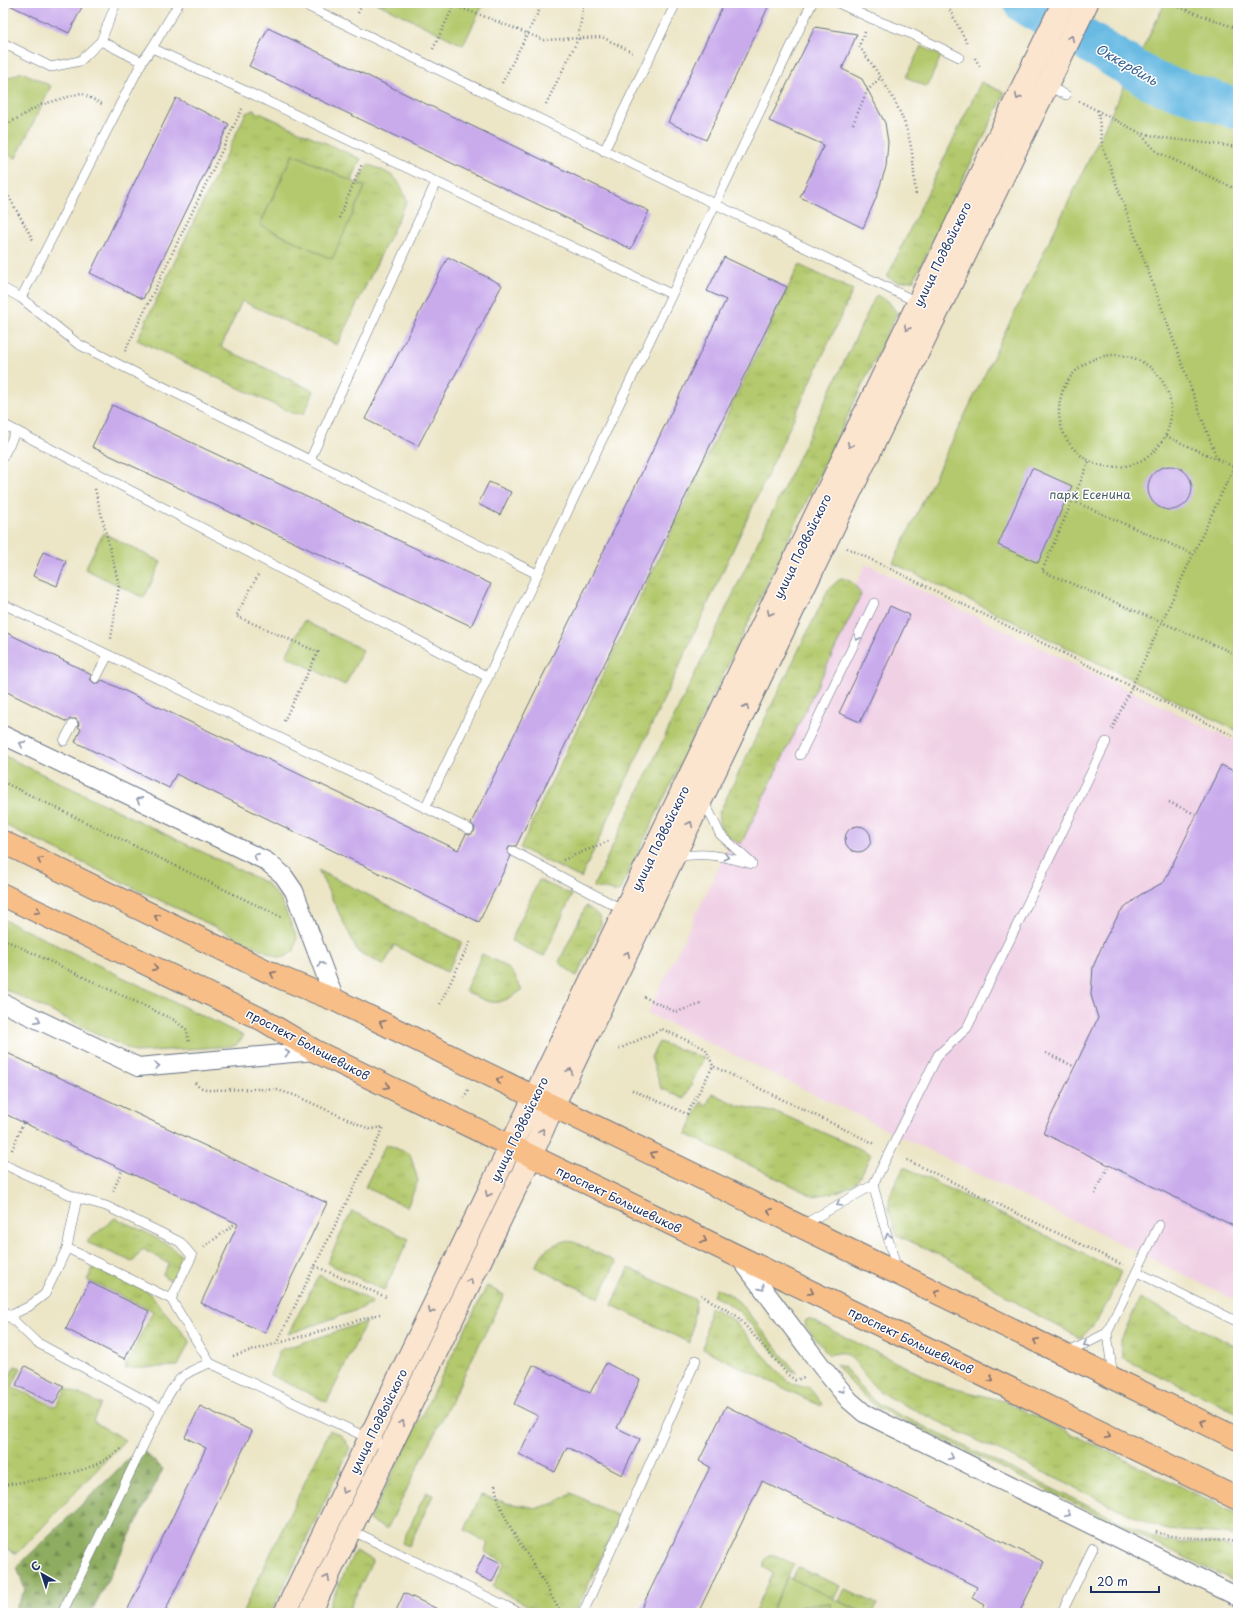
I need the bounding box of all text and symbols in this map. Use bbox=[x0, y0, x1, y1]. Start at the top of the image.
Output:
one-way arrow bbox=[1066, 35, 1073, 42]
water label: Оккервиль bbox=[1092, 39, 1163, 90]
one-way arrow bbox=[1015, 93, 1023, 101]
street label: улица Подвойского bbox=[909, 198, 975, 310]
one-way arrow bbox=[904, 324, 912, 331]
one-way arrow bbox=[847, 441, 855, 448]
park label: парк Есенина bbox=[1049, 485, 1131, 503]
street label: улица Подвойского bbox=[769, 490, 835, 602]
one-way arrow bbox=[767, 608, 774, 616]
one-way arrow bbox=[854, 634, 862, 641]
one-way arrow bbox=[742, 704, 749, 711]
one-way arrow bbox=[18, 741, 26, 749]
street label: улица Подвойского bbox=[627, 782, 693, 894]
one-way arrow bbox=[136, 797, 143, 805]
one-way arrow bbox=[685, 821, 692, 828]
one-way arrow bbox=[253, 853, 260, 861]
one-way arrow bbox=[723, 853, 729, 861]
one-way arrow bbox=[36, 857, 44, 865]
one-way arrow bbox=[34, 906, 41, 914]
one-way arrow bbox=[153, 914, 161, 922]
one-way arrow bbox=[622, 950, 630, 958]
one-way arrow bbox=[318, 960, 326, 968]
one-way arrow bbox=[151, 963, 159, 971]
one-way arrow bbox=[270, 971, 278, 979]
street label: проспект Большевиков bbox=[243, 1004, 373, 1084]
one-way arrow bbox=[34, 1015, 42, 1023]
one-way arrow bbox=[379, 1020, 386, 1028]
one-way arrow bbox=[284, 1049, 290, 1058]
one-way arrow bbox=[154, 1061, 160, 1070]
one-way arrow bbox=[565, 1067, 573, 1075]
street label: улица Подвойского bbox=[486, 1073, 552, 1185]
one-way arrow bbox=[496, 1077, 503, 1085]
one-way arrow bbox=[383, 1081, 391, 1089]
one-way arrow bbox=[537, 1127, 545, 1135]
one-way arrow bbox=[650, 1151, 657, 1159]
street label: проспект Большевиков bbox=[553, 1161, 685, 1237]
one-way arrow bbox=[485, 1189, 493, 1197]
one-way arrow bbox=[836, 1199, 843, 1206]
one-way arrow bbox=[766, 1208, 774, 1216]
one-way arrow bbox=[884, 1233, 893, 1240]
one-way arrow bbox=[700, 1235, 707, 1243]
one-way arrow bbox=[465, 1277, 473, 1285]
one-way arrow bbox=[757, 1283, 764, 1290]
one-way arrow bbox=[807, 1287, 814, 1295]
one-way arrow bbox=[934, 1290, 941, 1298]
street label: проспект Большевиков bbox=[845, 1302, 977, 1378]
one-way arrow bbox=[428, 1306, 436, 1314]
one-way arrow bbox=[1032, 1338, 1040, 1346]
one-way arrow bbox=[1083, 1339, 1090, 1347]
street label: улица Подвойского bbox=[345, 1365, 411, 1477]
one-way arrow bbox=[987, 1374, 994, 1382]
one-way arrow bbox=[837, 1386, 844, 1393]
one-way arrow bbox=[1200, 1419, 1207, 1427]
one-way arrow bbox=[397, 1420, 404, 1427]
one-way arrow bbox=[1104, 1431, 1111, 1439]
one-way arrow bbox=[947, 1452, 955, 1460]
one-way arrow bbox=[341, 1486, 349, 1494]
one-way arrow bbox=[1064, 1509, 1072, 1517]
north arrow bbox=[22, 1554, 62, 1594]
text: С bbox=[27, 1557, 44, 1575]
scale bar bbox=[1091, 1568, 1159, 1594]
text: 20 m bbox=[1097, 1572, 1128, 1590]
one-way arrow bbox=[322, 1575, 330, 1582]

